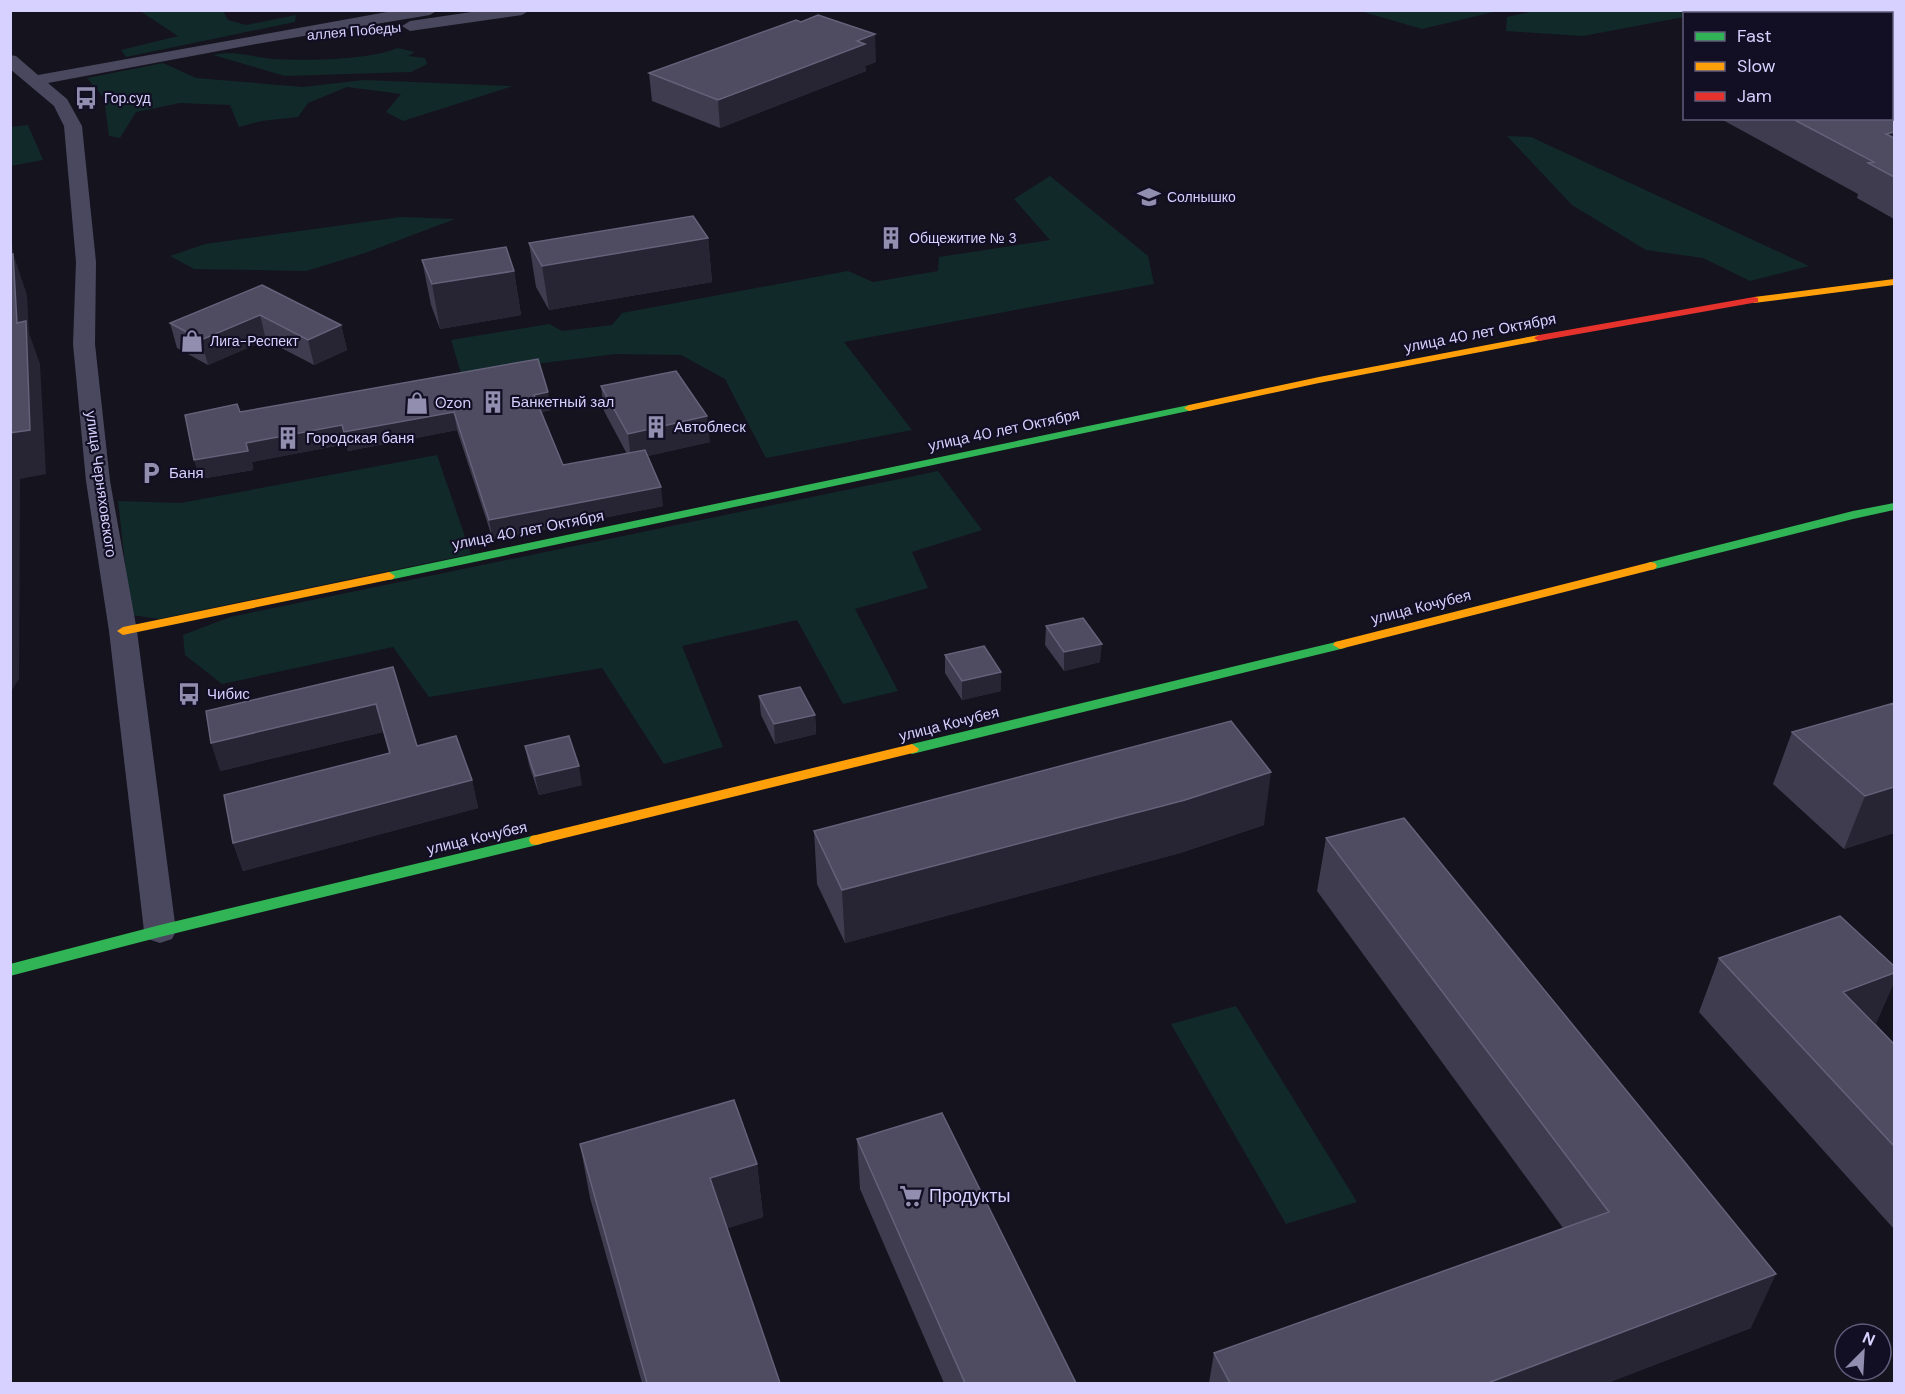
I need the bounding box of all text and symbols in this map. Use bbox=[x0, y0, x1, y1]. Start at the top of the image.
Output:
legend bbox=[1683, 12, 1893, 120]
street label: аллея Победы bbox=[306, 18, 402, 44]
text: Fast bbox=[1737, 24, 1772, 48]
text: Slow bbox=[1737, 54, 1776, 78]
text: Jam bbox=[1737, 84, 1772, 108]
bus stop icon: Гор.суд bbox=[73, 85, 99, 111]
place label: Гор.суд bbox=[104, 89, 151, 107]
school or university icon: Солнышко bbox=[1136, 184, 1162, 210]
place label: Солнышко bbox=[1167, 188, 1236, 206]
building icon: Общежитие № 3 bbox=[878, 225, 904, 251]
place label: Общежитие № 3 bbox=[909, 229, 1017, 247]
street label: улица 40 лет Октября bbox=[1402, 308, 1558, 358]
shop icon: Лига-Респект bbox=[179, 328, 205, 354]
place label: Лига-Респект bbox=[210, 332, 299, 350]
building icon: Банкетный зал bbox=[480, 389, 506, 415]
shop icon: Ozon bbox=[404, 390, 430, 416]
place label: Банкетный зал bbox=[511, 392, 614, 412]
place label: Ozon bbox=[435, 393, 471, 413]
street label: улица 40 лет Октября bbox=[926, 404, 1082, 456]
street label: улица Черняховского bbox=[81, 409, 121, 559]
building icon: Автоблеск bbox=[643, 414, 669, 440]
place label: Автоблеск bbox=[674, 417, 746, 437]
building icon: Городская баня bbox=[275, 425, 301, 451]
place label: Городская баня bbox=[306, 428, 414, 448]
parking icon: Баня bbox=[138, 460, 164, 486]
place label: Баня bbox=[169, 463, 204, 483]
street label: улица 40 лет Октября bbox=[450, 505, 606, 555]
street label: улица Кочубея bbox=[1369, 585, 1473, 629]
bus stop icon: Чибис bbox=[176, 681, 202, 707]
place label: Чибис bbox=[207, 684, 250, 704]
street label: улица Кочубея bbox=[897, 702, 1001, 746]
street label: улица Кочубея bbox=[425, 817, 529, 859]
supermarket icon: Продукты bbox=[898, 1183, 924, 1209]
place label: Продукты bbox=[929, 1184, 1010, 1208]
north arrow bbox=[1833, 1322, 1893, 1382]
text: N bbox=[1859, 1327, 1878, 1351]

